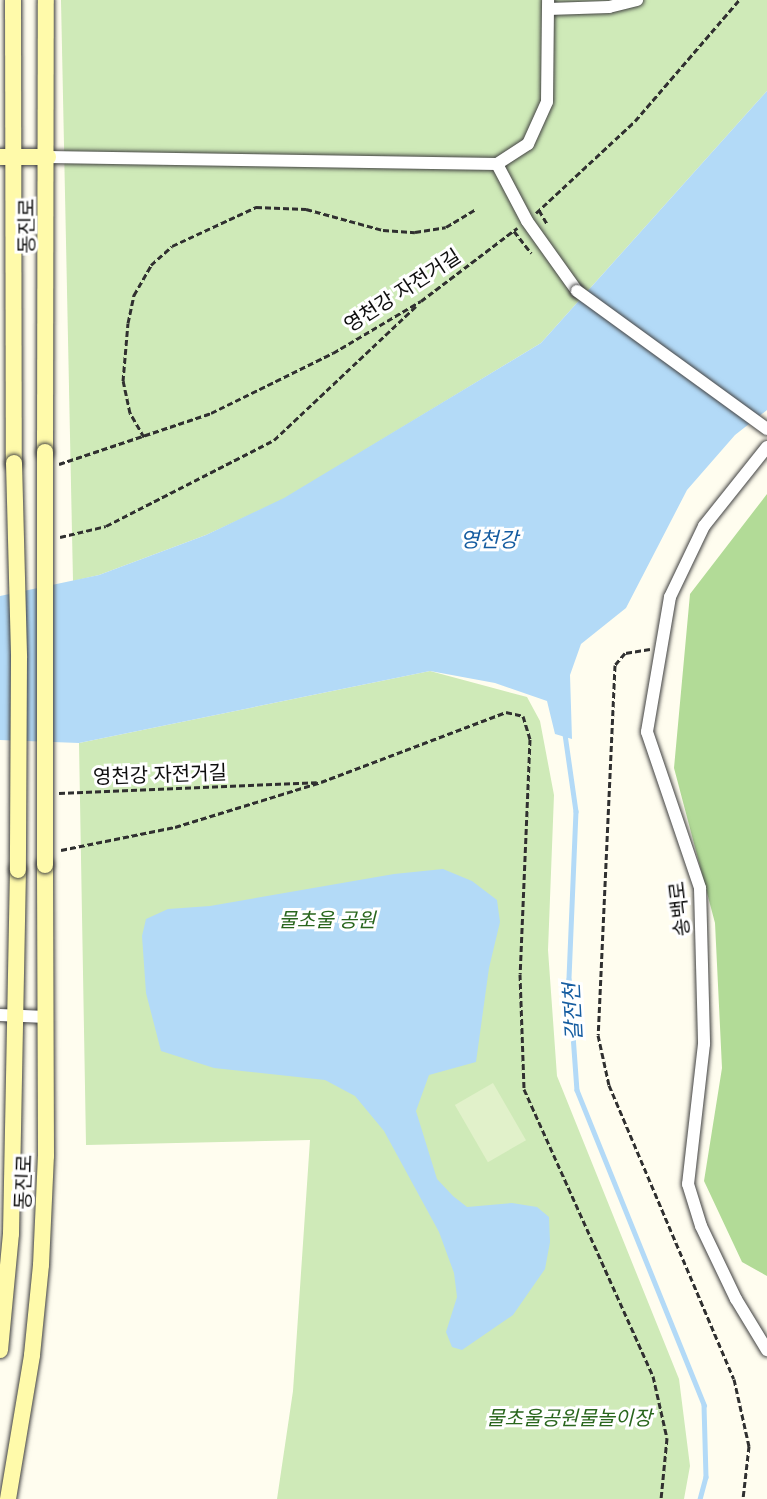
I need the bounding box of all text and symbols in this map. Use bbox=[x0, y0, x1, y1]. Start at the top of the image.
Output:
street label: 동진로 bbox=[14, 198, 38, 254]
street label: 영천강 자전거길 bbox=[339, 243, 465, 337]
water label: 영천강 bbox=[460, 526, 518, 552]
street label: 영천강 자전거길 bbox=[93, 760, 227, 788]
street label: 송백로 bbox=[664, 880, 694, 938]
park label: 물초울 공원 bbox=[278, 907, 376, 931]
water label: 갈전천 bbox=[558, 982, 586, 1042]
street label: 동진로 bbox=[10, 1154, 36, 1210]
park label: 물초울공원물놀이장 bbox=[486, 1405, 652, 1429]

